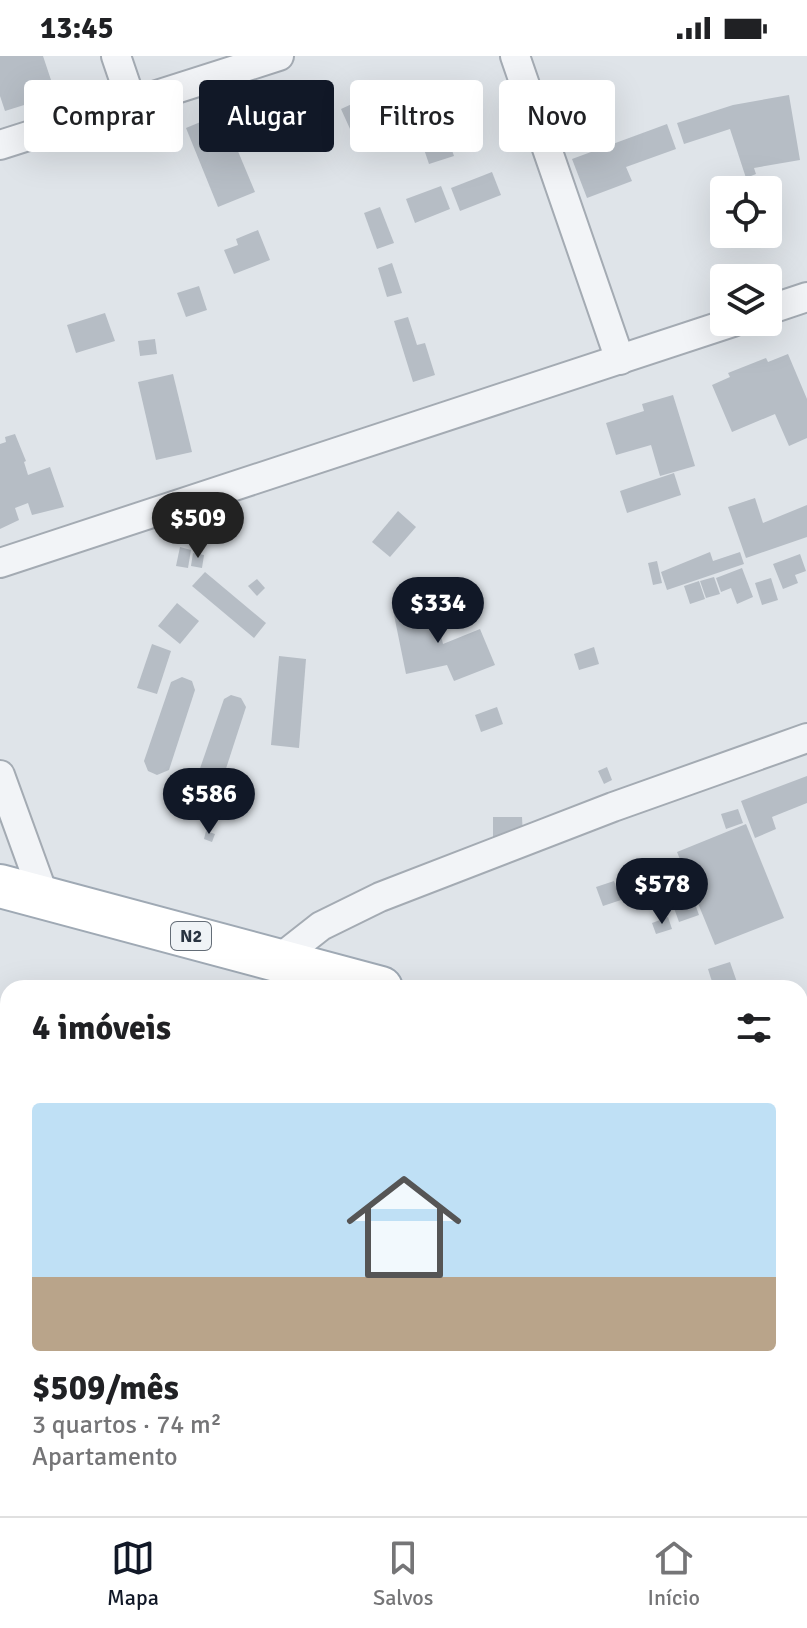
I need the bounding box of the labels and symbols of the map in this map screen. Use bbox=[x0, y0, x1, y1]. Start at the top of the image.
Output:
pin: $509 bbox=[151, 492, 245, 560]
pin: $334 bbox=[391, 577, 485, 645]
pin: $586 bbox=[162, 768, 256, 836]
pin: $578 bbox=[615, 858, 709, 926]
road number: N2 bbox=[171, 922, 211, 950]

